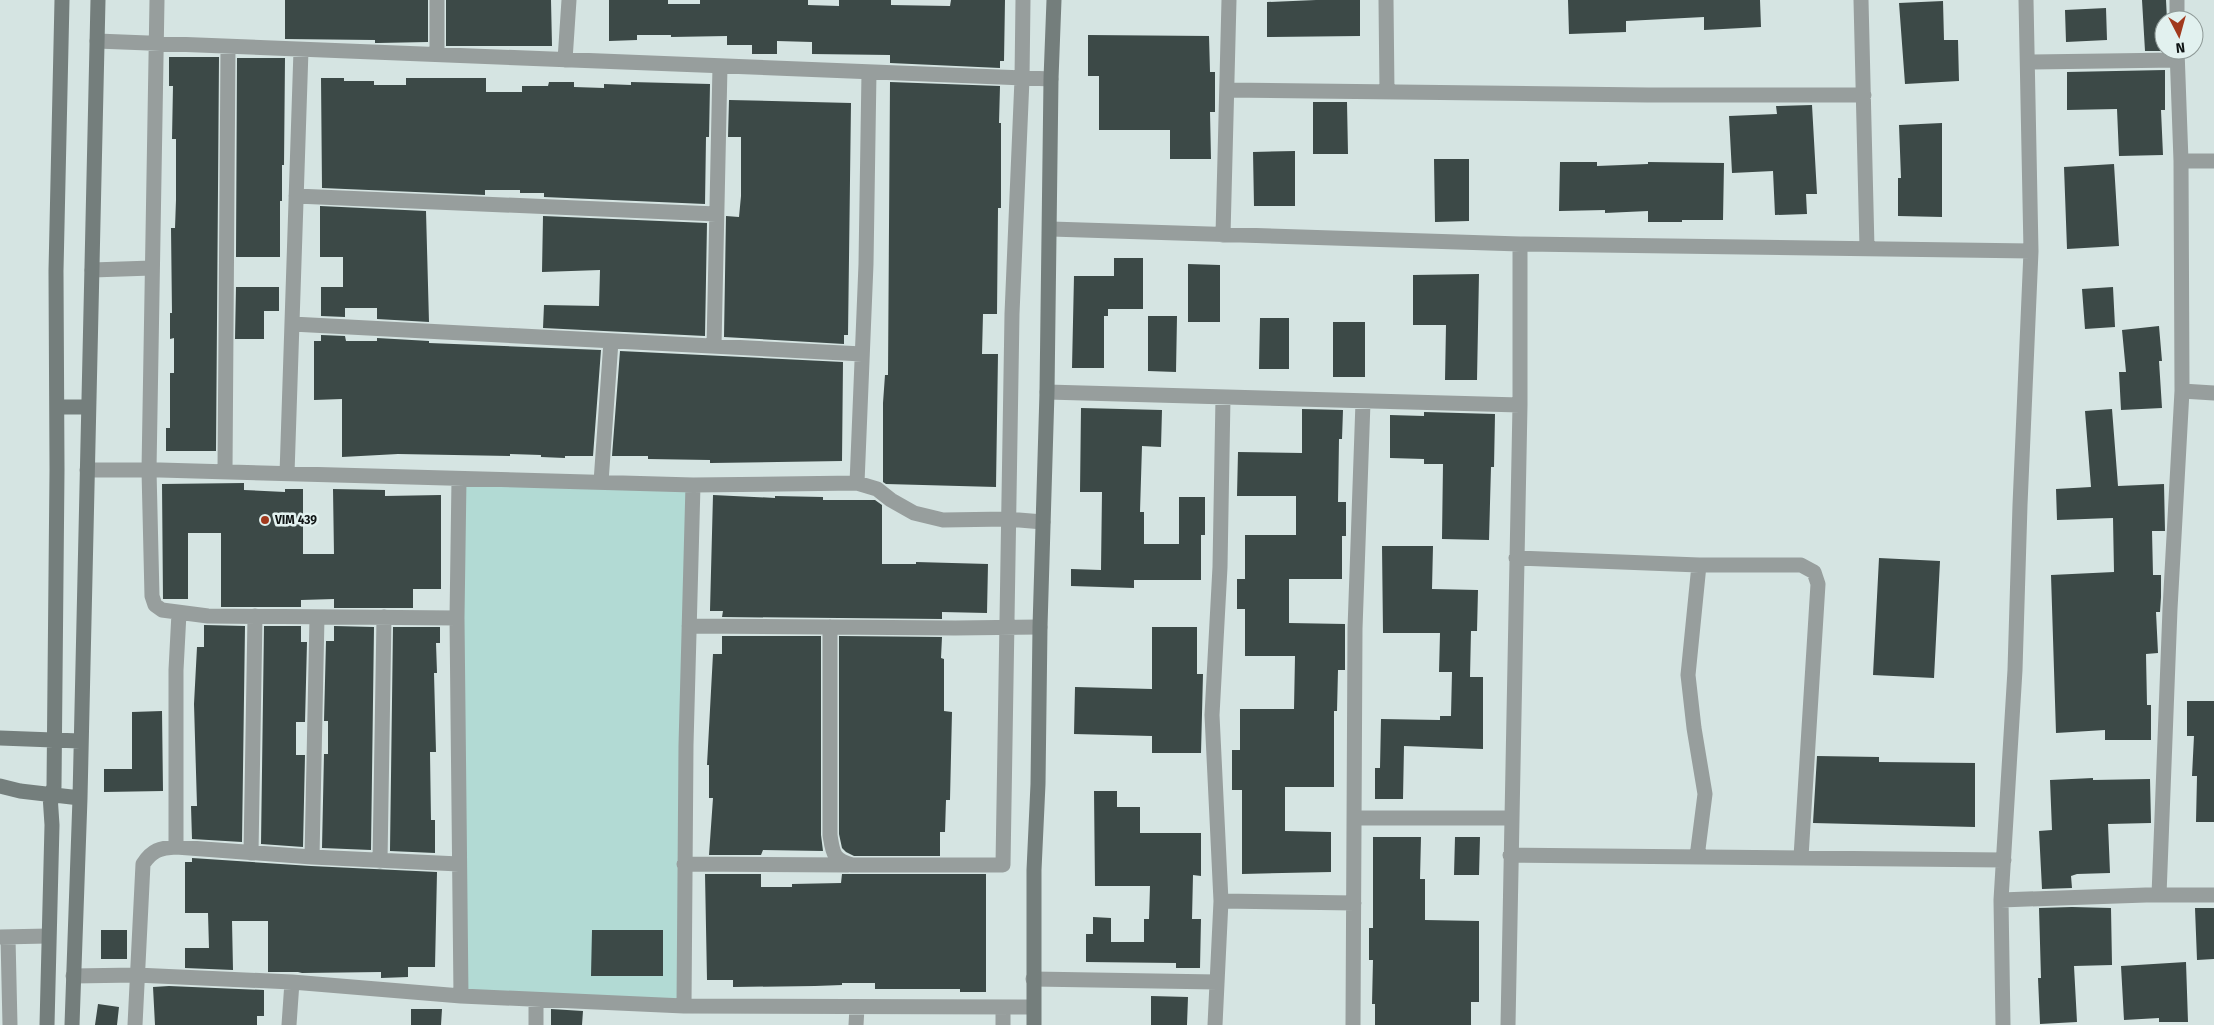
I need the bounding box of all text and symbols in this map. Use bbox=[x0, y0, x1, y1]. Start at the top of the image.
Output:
north arrow bbox=[2154, 10, 2204, 60]
text: N bbox=[2175, 38, 2186, 56]
place label: VIM 439 bbox=[274, 513, 317, 527]
marker: VIM 439 bbox=[259, 514, 271, 526]

